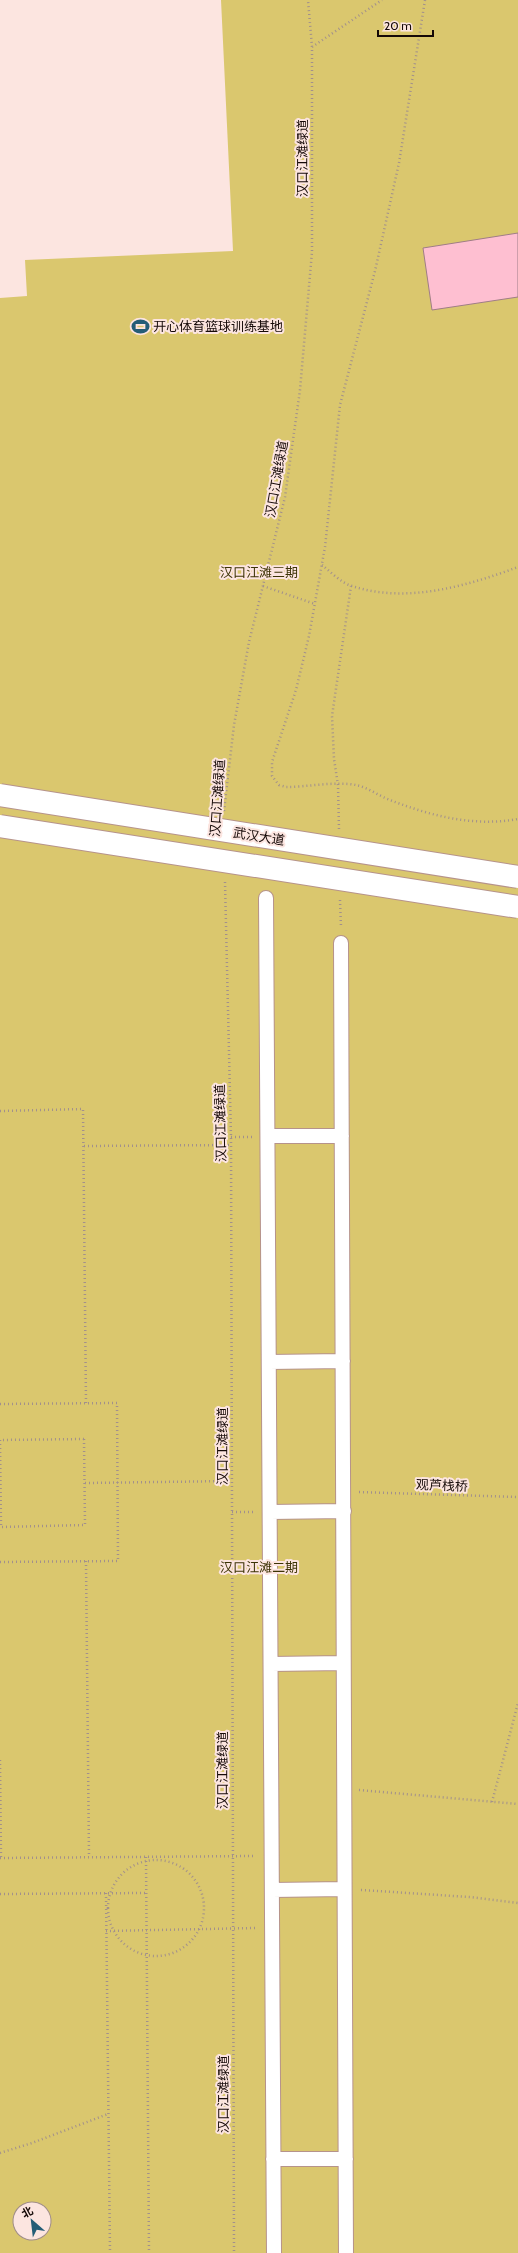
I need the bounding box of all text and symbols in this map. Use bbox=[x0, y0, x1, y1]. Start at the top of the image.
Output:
scale bar bbox=[378, 12, 433, 38]
text: 20 m bbox=[384, 18, 412, 33]
street label: 汉口江滩绿道 bbox=[294, 119, 310, 197]
sports icon: 开心体育篮球训练基地 bbox=[130, 316, 150, 336]
place label: 开心体育篮球训练基地 bbox=[153, 318, 283, 334]
street label: 汉口江滩绿道 bbox=[261, 439, 291, 519]
park label: 汉口江滩三期 bbox=[220, 564, 298, 580]
street label: 汉口江滩绿道 bbox=[206, 759, 228, 837]
street label: 武汉大道 bbox=[232, 824, 286, 848]
street label: 汉口江滩绿道 bbox=[211, 1084, 229, 1162]
street label: 汉口江滩绿道 bbox=[214, 1407, 230, 1485]
street label: 观芦栈桥 bbox=[416, 1476, 468, 1494]
park label: 汉口江滩二期 bbox=[220, 1559, 298, 1575]
street label: 汉口江滩绿道 bbox=[214, 1731, 230, 1809]
street label: 汉口江滩绿道 bbox=[215, 2055, 231, 2133]
north arrow bbox=[12, 2201, 52, 2241]
text: 北 bbox=[19, 2203, 35, 2221]

